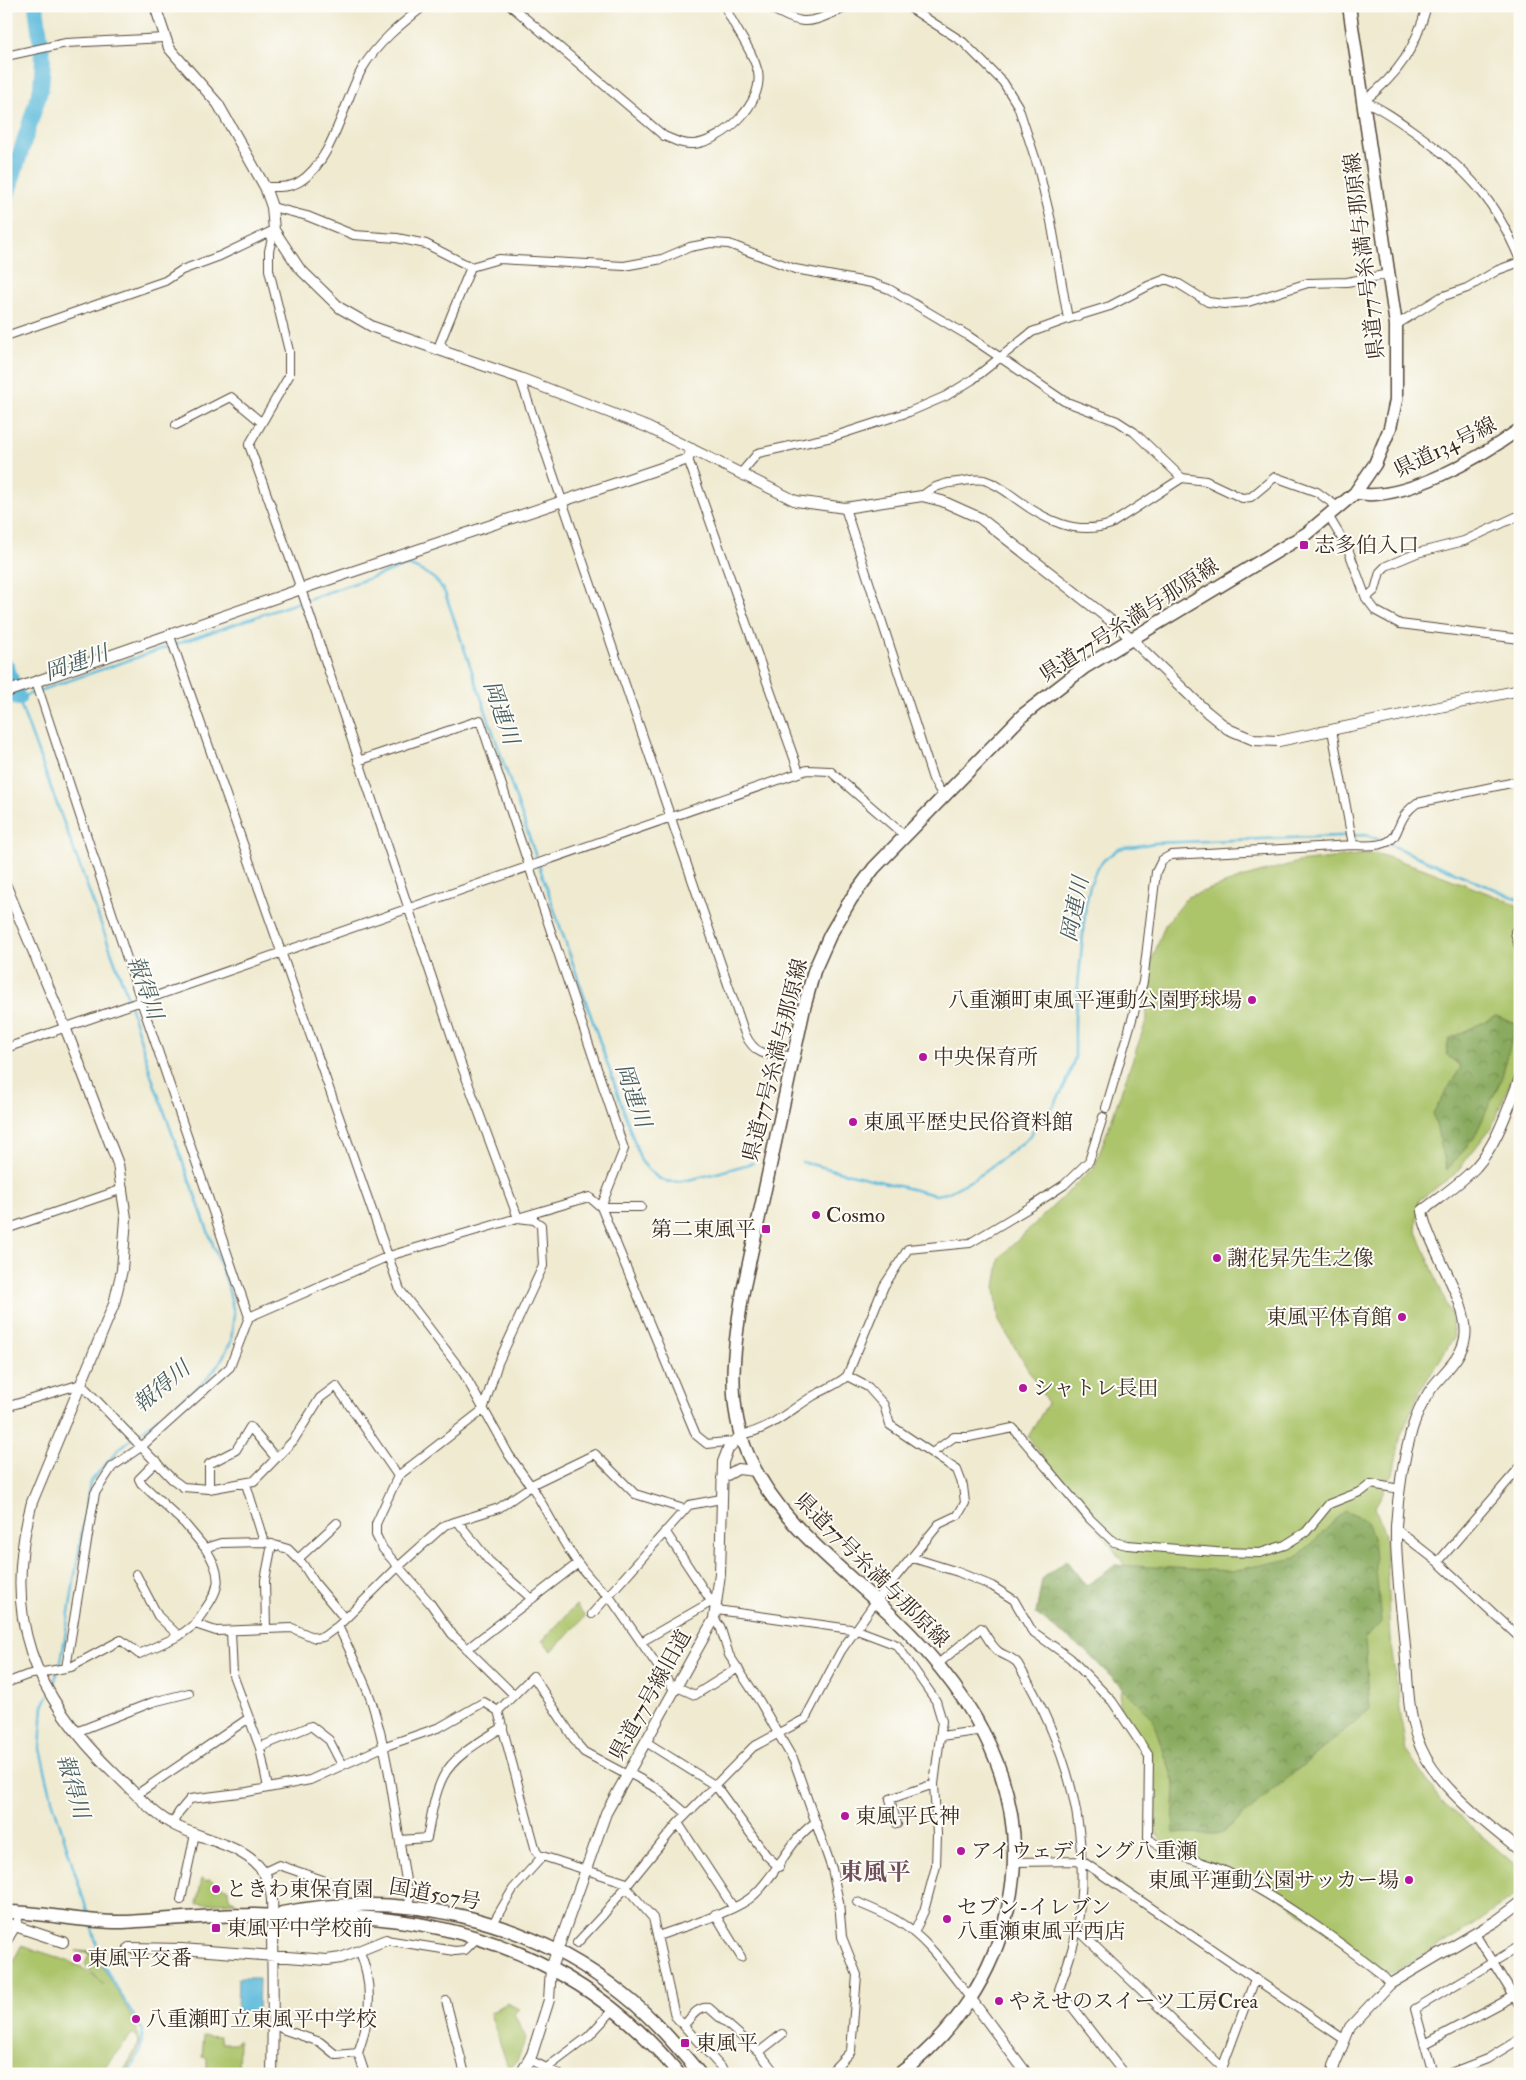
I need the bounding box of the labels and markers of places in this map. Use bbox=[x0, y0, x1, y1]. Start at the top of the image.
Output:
place label: 志多伯入口 bbox=[1314, 532, 1419, 559]
marker: 志多伯入口 bbox=[1298, 539, 1310, 551]
place label: 八重瀬町東風平運動公園野球場 bbox=[948, 987, 1242, 1014]
marker: 八重瀬町東風平運動公園野球場 bbox=[1246, 994, 1258, 1006]
place label: 中央保育所 bbox=[933, 1044, 1038, 1071]
marker: 中央保育所 bbox=[917, 1051, 929, 1063]
place label: 東風平歴史民俗資料館 bbox=[863, 1109, 1073, 1136]
marker: 東風平歴史民俗資料館 bbox=[847, 1116, 859, 1128]
place label: Cosmo bbox=[826, 1202, 885, 1229]
marker: Cosmo bbox=[810, 1209, 822, 1221]
place label: 第二東風平 bbox=[651, 1216, 756, 1243]
marker: 第二東風平 bbox=[760, 1223, 772, 1235]
place label: 謝花昇先生之像 bbox=[1227, 1245, 1374, 1272]
marker: 謝花昇先生之像 bbox=[1211, 1252, 1223, 1264]
place label: 東風平体育館 bbox=[1266, 1304, 1392, 1331]
marker: 東風平体育館 bbox=[1396, 1311, 1408, 1323]
place label: シャトレ長田 bbox=[1033, 1375, 1159, 1402]
marker: シャトレ長田 bbox=[1017, 1382, 1029, 1394]
place label: 東風平氏神 bbox=[855, 1803, 960, 1830]
marker: 東風平氏神 bbox=[839, 1810, 851, 1822]
place label: アイウェディング八重瀬 bbox=[971, 1838, 1197, 1865]
marker: アイウェディング八重瀬 bbox=[955, 1845, 967, 1857]
place label: 東風平運動公園サッカー場 bbox=[1147, 1867, 1399, 1894]
marker: 東風平運動公園サッカー場 bbox=[1403, 1874, 1415, 1886]
place label: ときわ東保育園 bbox=[226, 1876, 373, 1903]
marker: ときわ東保育園 bbox=[210, 1883, 222, 1895]
place label: セブン-イレブン 八重瀬東風平西店 bbox=[957, 1894, 1125, 1945]
marker: セブン-イレブン 八重瀬東風平西店 bbox=[941, 1913, 953, 1925]
place label: 東風平中学校前 bbox=[226, 1915, 373, 1942]
marker: 東風平中学校前 bbox=[210, 1922, 222, 1934]
place label: 東風平交番 bbox=[87, 1945, 192, 1972]
marker: 東風平交番 bbox=[71, 1952, 83, 1964]
place label: やえせのスイーツ工房Crea bbox=[1009, 1988, 1258, 2015]
marker: やえせのスイーツ工房Crea bbox=[993, 1995, 1005, 2007]
place label: 八重瀬町立東風平中学校 bbox=[146, 2006, 377, 2033]
marker: 八重瀬町立東風平中学校 bbox=[130, 2013, 142, 2025]
place label: 東風平 bbox=[695, 2030, 758, 2057]
marker: 東風平 bbox=[679, 2037, 691, 2049]

